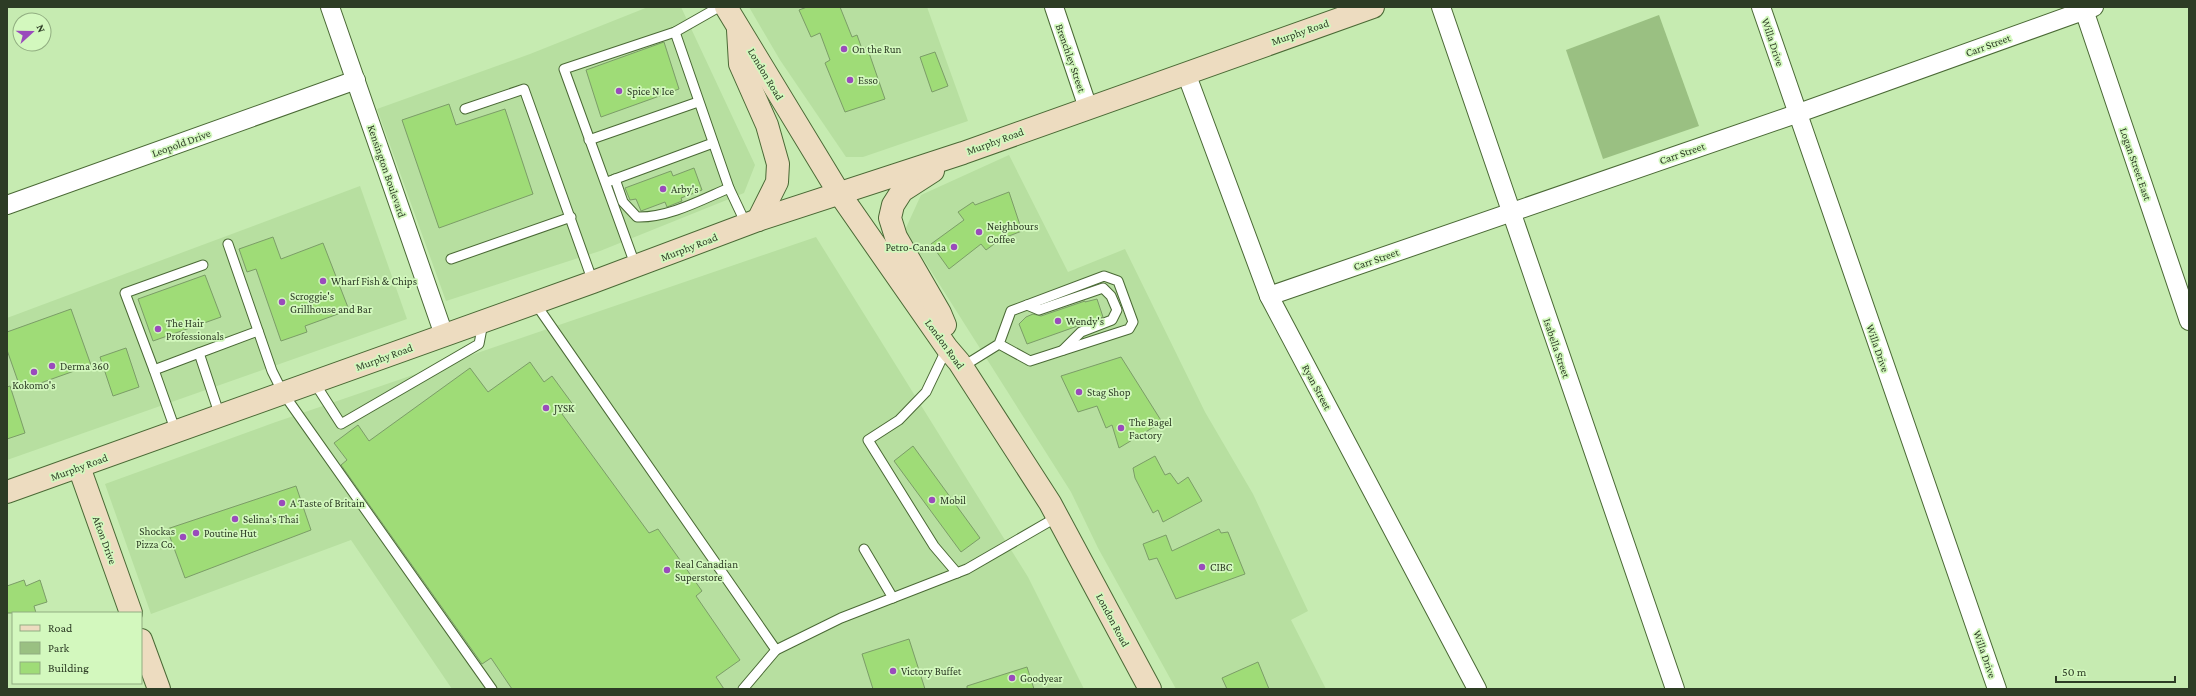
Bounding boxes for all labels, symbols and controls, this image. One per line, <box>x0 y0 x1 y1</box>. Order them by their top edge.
north arrow <box>12 12 52 52</box>
street label: Murphy Road <box>1270 16 1331 48</box>
street label: Willa Drive <box>1760 17 1786 68</box>
street label: Brenchley Street <box>1053 22 1088 94</box>
text: N <box>34 23 48 35</box>
street label: Carr Street <box>1964 31 2013 59</box>
place label: On the Run <box>852 43 902 55</box>
marker: On the Run <box>839 44 849 54</box>
street label: London Road <box>746 46 786 102</box>
place label: Esso <box>858 74 879 86</box>
marker: Esso <box>845 75 855 85</box>
place label: Spice N Ice <box>627 85 674 98</box>
marker: Spice N Ice <box>614 86 624 96</box>
street label: Kensington Boulevard <box>365 123 409 219</box>
street label: Murphy Road <box>965 125 1026 158</box>
street label: Logan Street East <box>2117 126 2154 203</box>
street label: Leopold Drive <box>150 127 213 160</box>
street label: Carr Street <box>1658 140 1707 166</box>
place label: Arby's <box>671 183 699 196</box>
marker: Arby's <box>658 184 668 194</box>
place label: Neighbours Coffee <box>987 220 1038 245</box>
marker: Neighbours Coffee <box>974 227 984 237</box>
street label: Murphy Road <box>659 231 720 264</box>
place label: Petro-Canada <box>885 241 946 253</box>
marker: Petro-Canada <box>949 242 959 252</box>
street label: Carr Street <box>1352 246 1401 272</box>
place label: Wharf Fish & Chips <box>331 275 417 288</box>
marker: Wharf Fish & Chips <box>318 276 328 286</box>
place label: Scroggie's Grillhouse and Bar <box>290 290 372 315</box>
marker: Scroggie's Grillhouse and Bar <box>277 297 287 307</box>
place label: Wendy's <box>1066 315 1104 328</box>
marker: Wendy's <box>1053 316 1063 326</box>
place label: The Hair Professionals <box>166 317 224 342</box>
street label: London Road <box>923 317 967 371</box>
street label: Isabella Street <box>1541 317 1573 380</box>
street label: Willa Drive <box>1864 323 1892 374</box>
marker: The Hair Professionals <box>153 324 163 334</box>
street label: Murphy Road <box>354 341 415 374</box>
place label: Derma 360 <box>60 360 109 372</box>
marker: Derma 360 <box>47 361 57 371</box>
street label: Ryan Street <box>1299 362 1334 413</box>
marker: Kokomo's <box>29 367 39 377</box>
place label: Kokomo's <box>12 379 56 391</box>
place label: Stag Shop <box>1087 386 1131 399</box>
marker: Stag Shop <box>1074 387 1084 397</box>
place label: JYSK <box>553 402 575 415</box>
marker: JYSK <box>541 403 551 413</box>
place label: The Bagel Factory <box>1129 416 1172 442</box>
marker: The Bagel Factory <box>1116 423 1126 433</box>
street label: Murphy Road <box>49 451 110 484</box>
place label: Mobil <box>940 494 966 506</box>
marker: Mobil <box>927 495 937 505</box>
place label: A Taste of Britain <box>290 497 365 509</box>
marker: A Taste of Britain <box>277 498 287 508</box>
place label: Selina's Thai <box>243 513 299 525</box>
street label: Afton Drive <box>91 514 119 566</box>
marker: Selina's Thai <box>230 514 240 524</box>
place label: Shockas Pizza Co. <box>136 525 175 550</box>
place label: Poutine Hut <box>204 527 257 539</box>
marker: Poutine Hut <box>191 528 201 538</box>
marker: Shockas Pizza Co. <box>178 532 188 542</box>
place label: Real Canadian Superstore <box>675 558 738 584</box>
place label: CIBC <box>1210 561 1233 573</box>
marker: CIBC <box>1197 562 1207 572</box>
marker: Real Canadian Superstore <box>662 565 672 575</box>
street label: London Road <box>1094 591 1132 649</box>
legend <box>12 612 142 684</box>
text: Road <box>48 621 73 635</box>
street label: Willa Drive <box>1971 629 1999 680</box>
text: Park <box>48 641 70 655</box>
scale bar <box>2056 658 2175 684</box>
text: Building <box>48 661 89 675</box>
place label: Victory Buffet <box>901 665 962 678</box>
text: 50 m <box>2062 665 2087 679</box>
marker: Victory Buffet <box>888 666 898 676</box>
place label: Goodyear <box>1020 672 1063 685</box>
marker: Goodyear <box>1007 673 1017 683</box>

